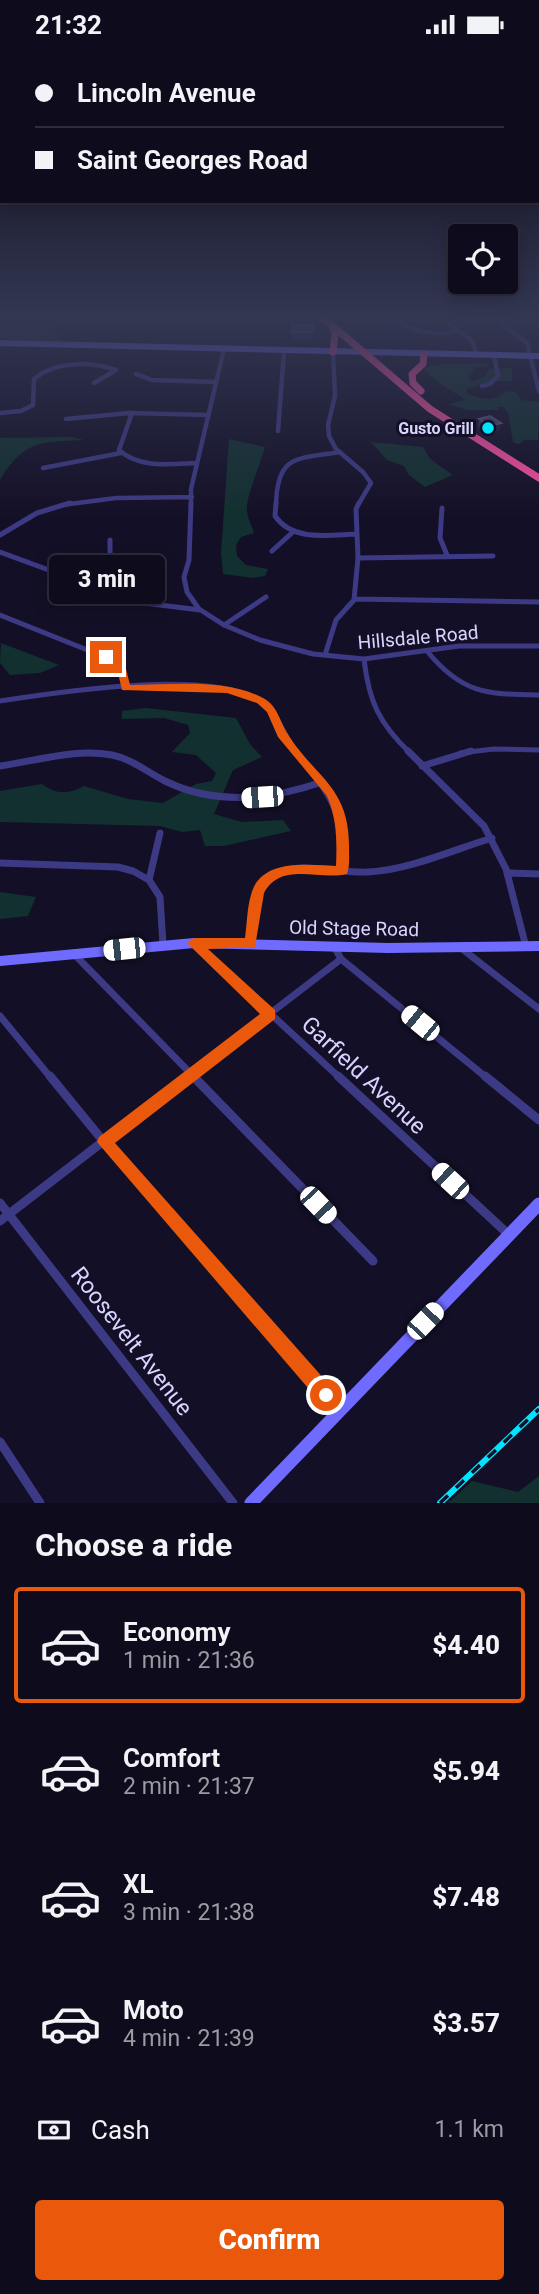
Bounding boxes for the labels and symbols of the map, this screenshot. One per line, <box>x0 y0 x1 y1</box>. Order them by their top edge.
place label: Gusto Grill <box>398 419 474 438</box>
marker: Gusto Grill <box>480 420 496 436</box>
callout: 3 min <box>48 555 164 605</box>
street label: Hillsdale Road <box>357 621 479 654</box>
route end <box>90 641 122 673</box>
car <box>241 785 284 809</box>
street label: Old Stage Road <box>289 916 419 941</box>
car <box>103 936 146 962</box>
car <box>398 1002 443 1044</box>
street label: Garfield Avenue <box>296 1011 432 1140</box>
car <box>428 1159 473 1203</box>
car <box>296 1183 341 1227</box>
street label: Roosevelt Avenue <box>65 1261 198 1421</box>
car <box>403 1299 448 1343</box>
route start <box>310 1379 342 1411</box>

